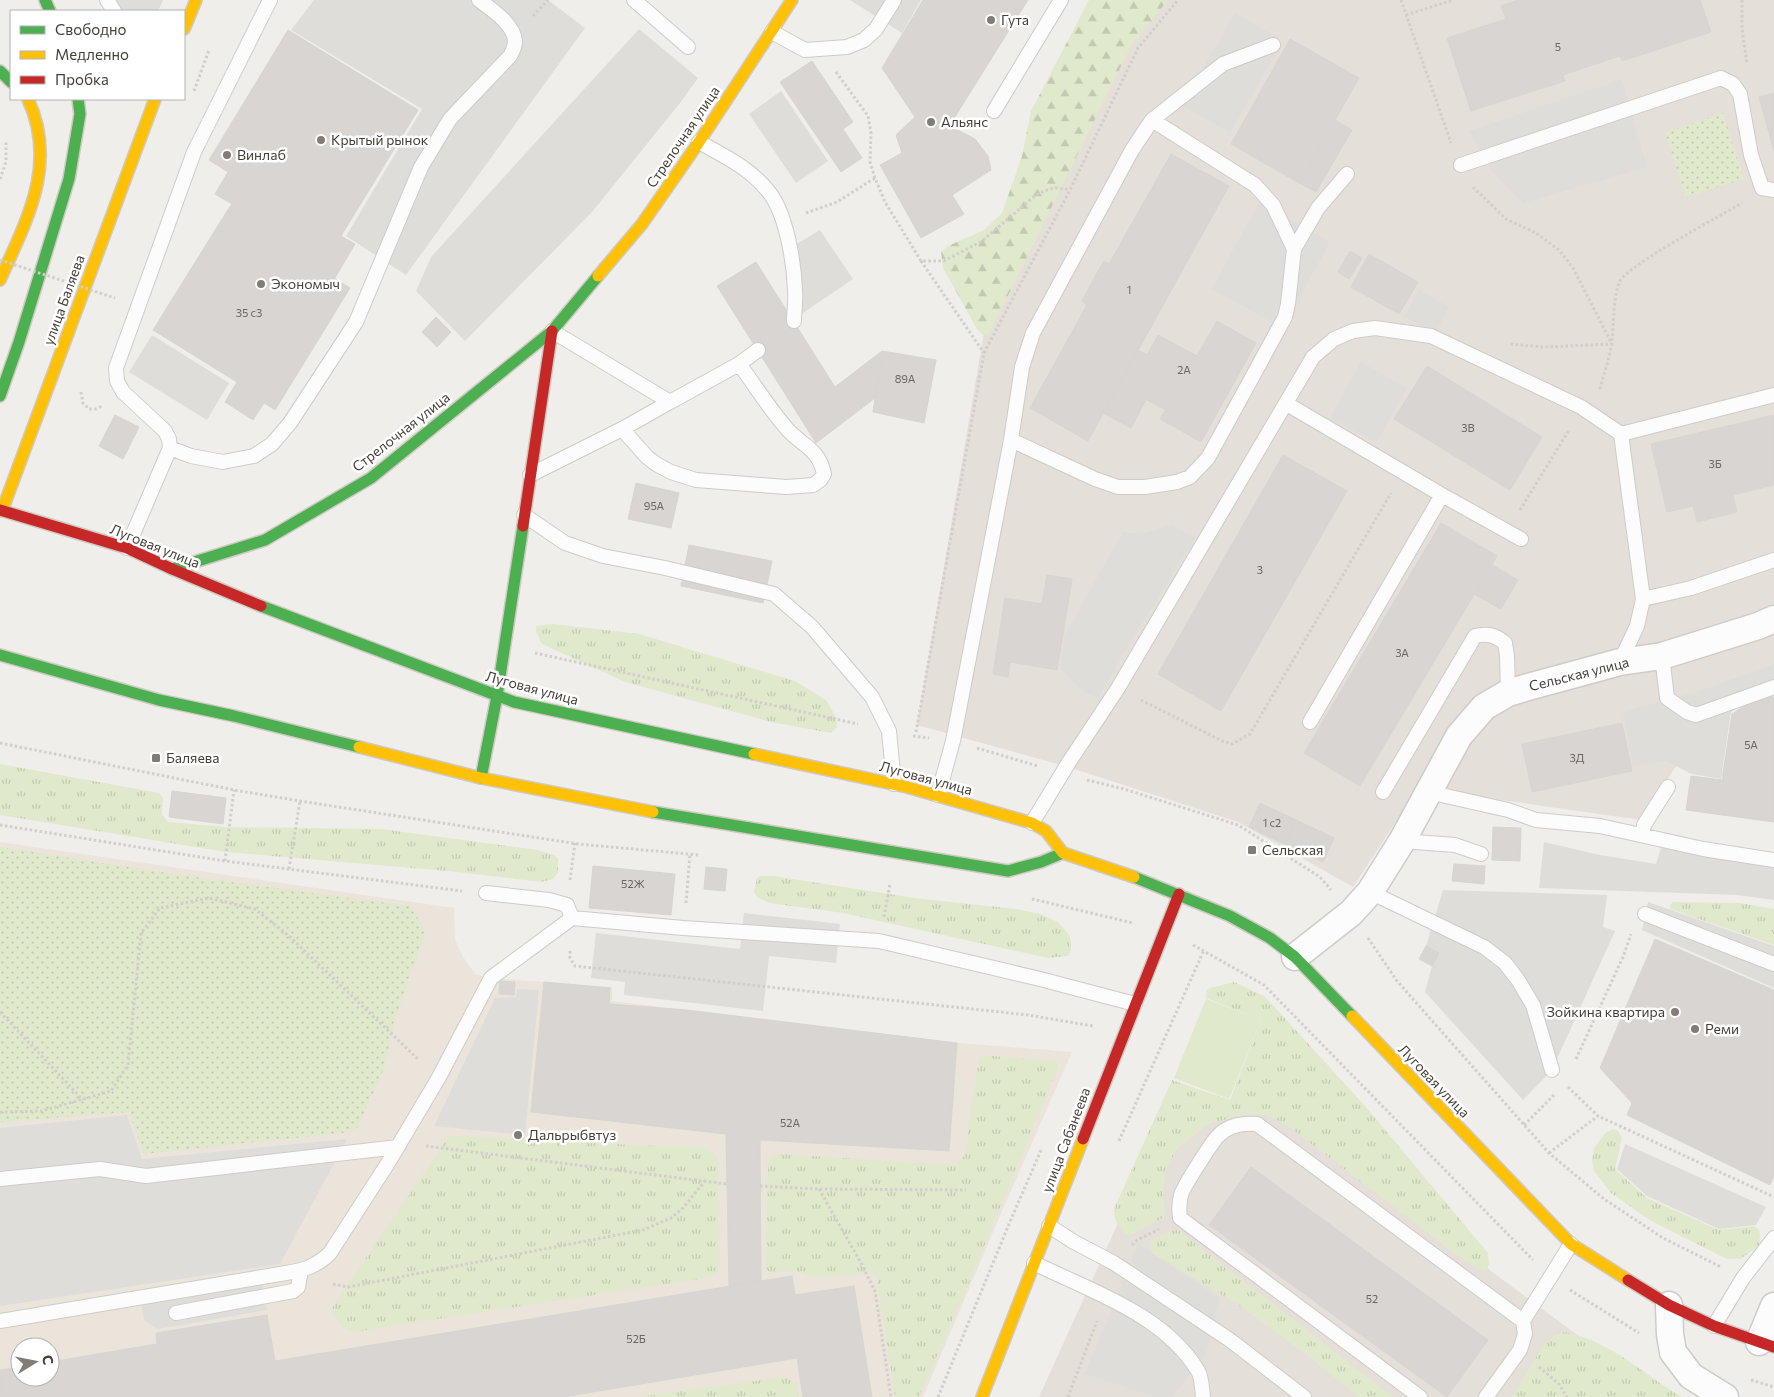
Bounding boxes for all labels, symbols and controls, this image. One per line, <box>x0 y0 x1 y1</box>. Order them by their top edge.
legend <box>10 10 185 100</box>
place label: Гута <box>1001 11 1029 28</box>
marker: Гута <box>985 14 997 26</box>
text: Свободно <box>55 20 126 38</box>
house number: 5 <box>1555 40 1561 53</box>
text: Медленно <box>55 45 129 63</box>
text: Пробка <box>55 70 109 88</box>
street label: Стрелочная улица <box>642 83 723 191</box>
place label: Альянс <box>941 113 988 130</box>
marker: Альянс <box>925 116 937 128</box>
place label: Крытый рынок <box>331 131 429 148</box>
marker: Крытый рынок <box>315 134 327 146</box>
place label: Винлаб <box>237 146 286 163</box>
marker: Винлаб <box>221 149 233 161</box>
street label: улица Баляева <box>39 253 88 347</box>
place label: Экономыч <box>271 275 340 292</box>
marker: Экономыч <box>255 278 267 290</box>
house number: 1 <box>1127 283 1131 296</box>
house number: 35 с3 <box>236 306 262 319</box>
house number: 2А <box>1177 363 1191 376</box>
house number: 89А <box>895 372 916 385</box>
street label: Стрелочная улица <box>349 388 453 475</box>
house number: 3В <box>1461 421 1475 434</box>
house number: 3Б <box>1708 457 1722 470</box>
house number: 95А <box>644 499 665 512</box>
street label: Луговая улица <box>108 520 202 571</box>
house number: 3 <box>1257 563 1263 576</box>
house number: 3А <box>1395 646 1409 659</box>
street label: Сельская улица <box>1527 653 1631 694</box>
street label: Луговая улица <box>484 667 580 708</box>
house number: 5А <box>1744 738 1758 751</box>
place label: Баляева <box>166 749 220 766</box>
house number: 3Д <box>1570 751 1585 764</box>
marker: Баляева <box>150 752 162 764</box>
street label: Луговая улица <box>878 757 974 798</box>
house number: 1 с2 <box>1263 816 1281 829</box>
place label: Сельская <box>1262 841 1323 858</box>
marker: Сельская <box>1246 844 1258 856</box>
house number: 52Ж <box>621 877 646 890</box>
place label: Зойкина квартира <box>1547 1003 1665 1020</box>
marker: Зойкина квартира <box>1669 1006 1681 1018</box>
place label: Реми <box>1705 1020 1739 1037</box>
marker: Реми <box>1689 1023 1701 1035</box>
street label: Луговая улица <box>1395 1041 1474 1121</box>
street label: улица Сабанеева <box>1038 1085 1093 1195</box>
house number: 52А <box>780 1116 800 1129</box>
place label: Дальрыбвтуз <box>528 1126 617 1143</box>
marker: Дальрыбвтуз <box>512 1129 524 1141</box>
house number: 52 <box>1366 1292 1378 1305</box>
house number: 52Б <box>626 1332 646 1345</box>
north arrow <box>10 1337 60 1387</box>
text: С <box>39 1353 57 1366</box>

